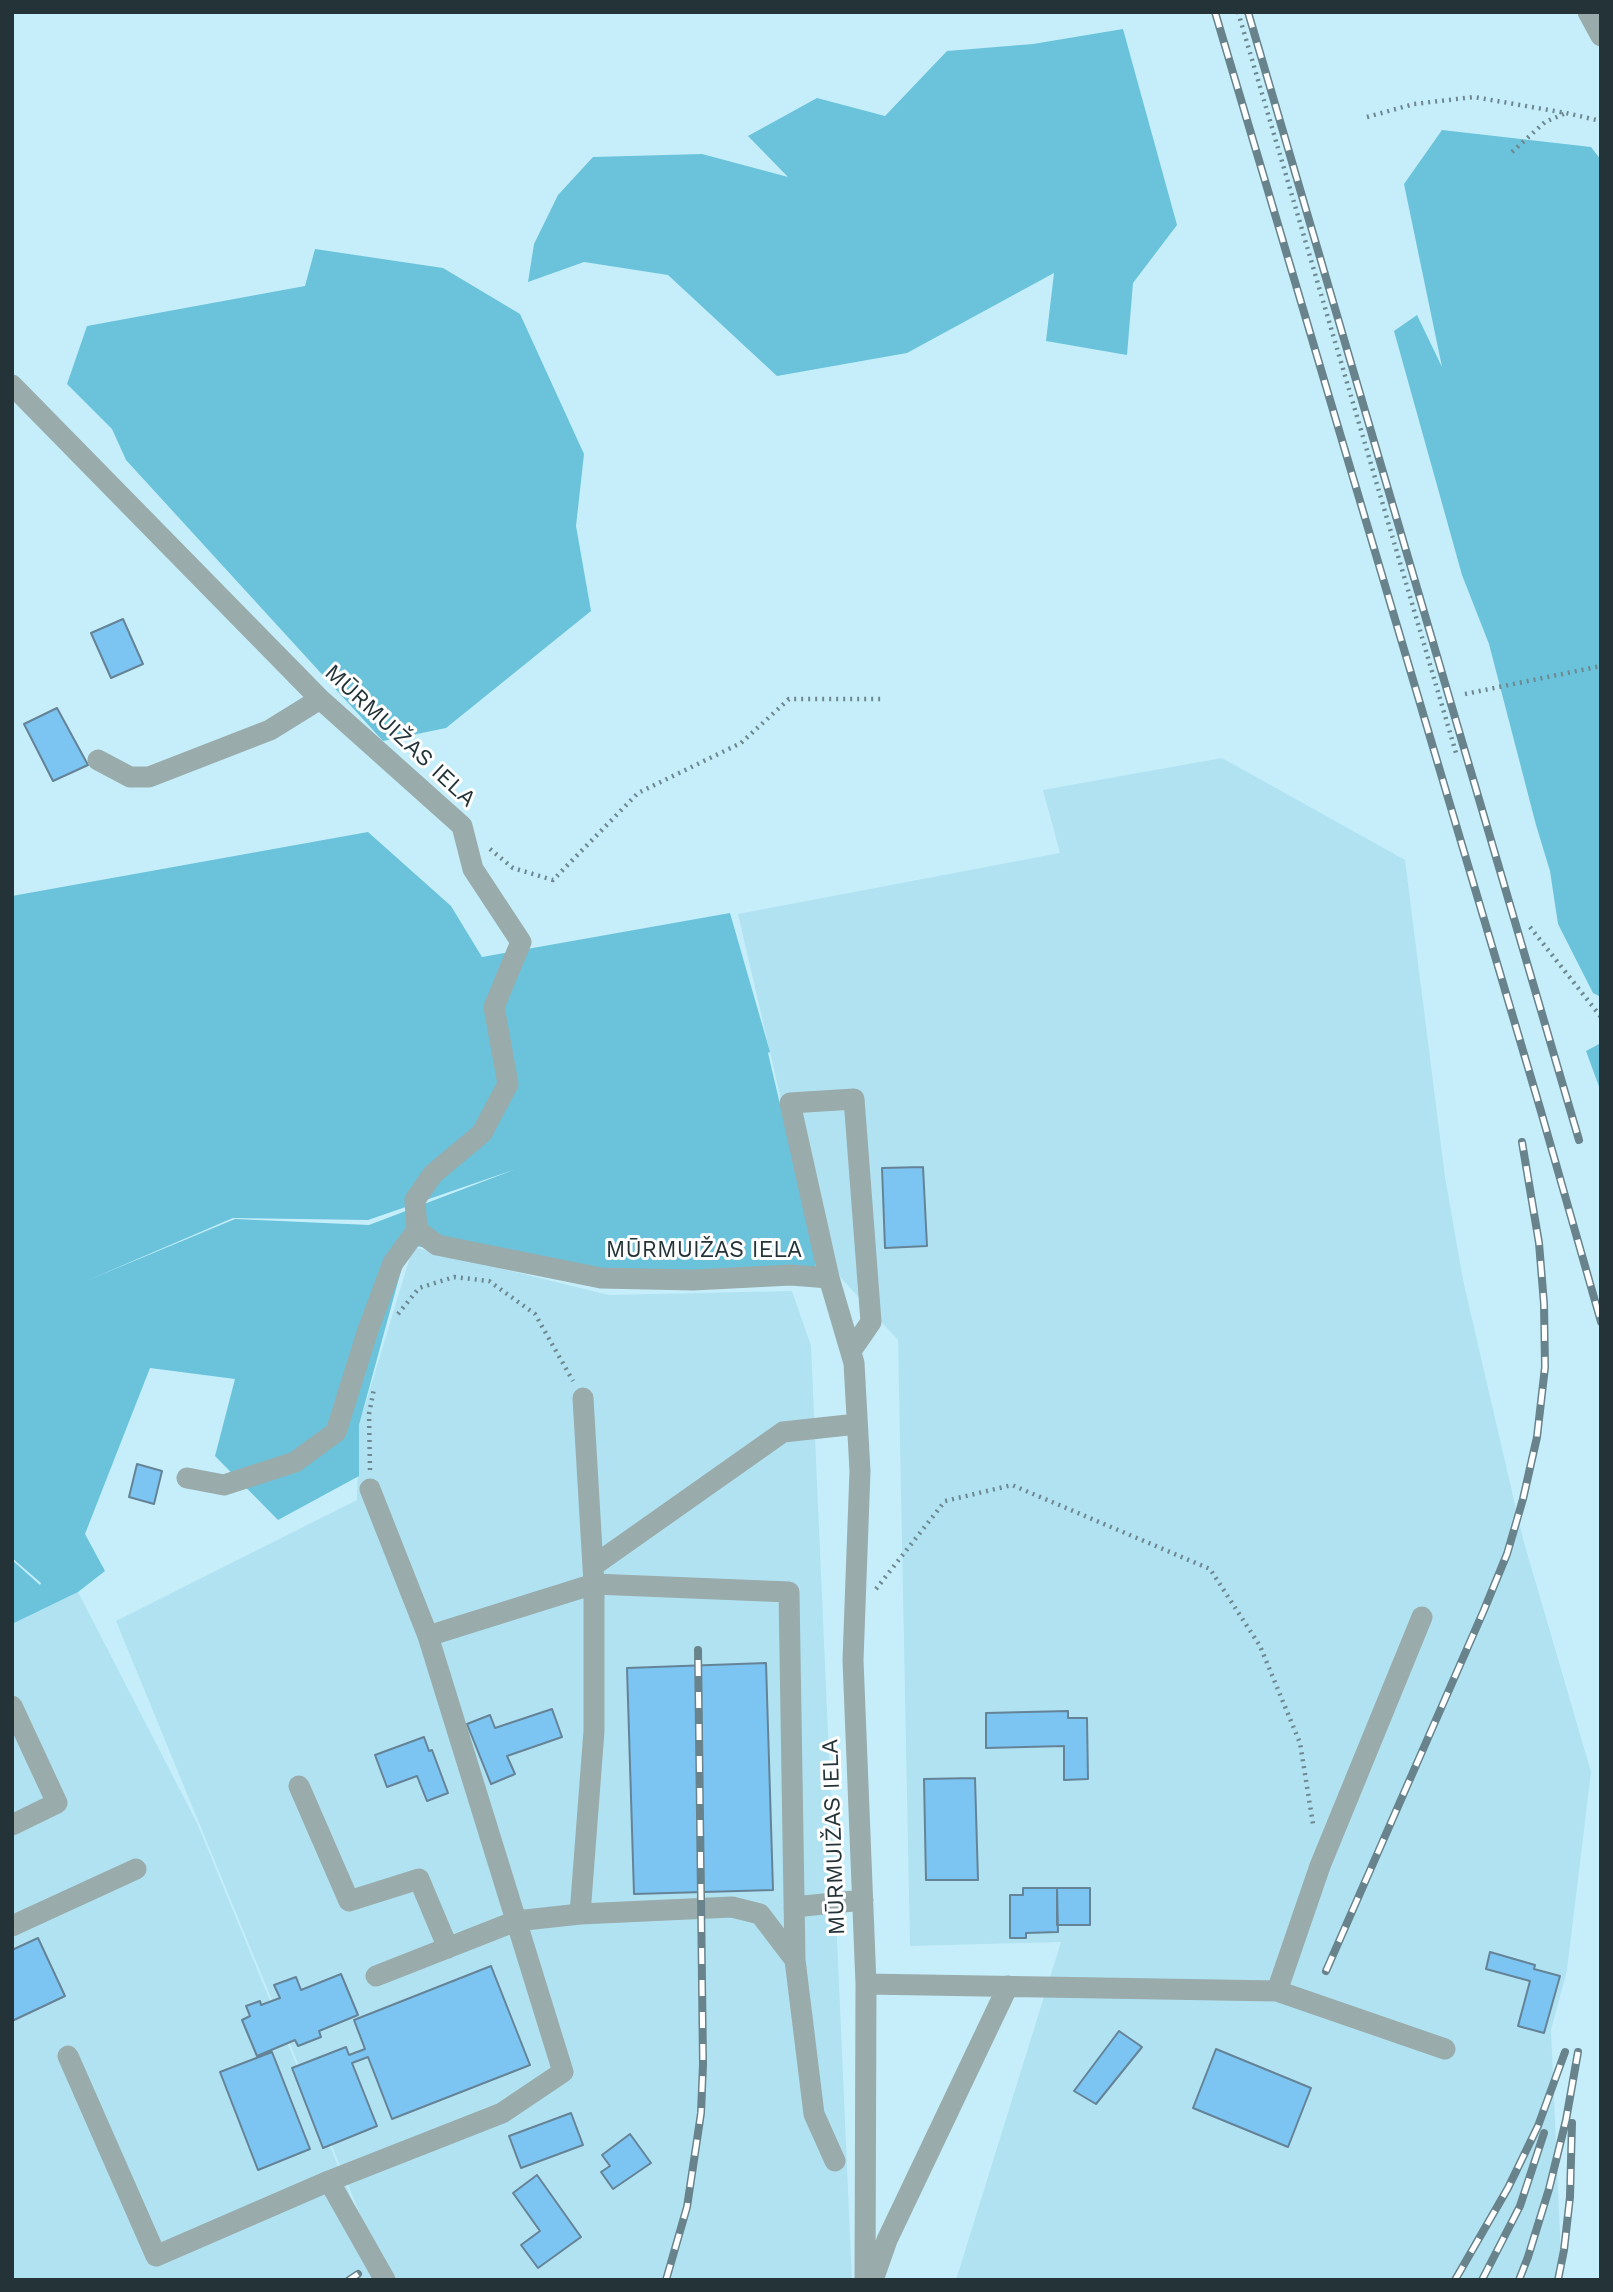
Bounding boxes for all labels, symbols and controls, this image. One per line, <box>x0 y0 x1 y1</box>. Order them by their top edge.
street label: MŪRMUIŽAS IELA <box>319 659 481 813</box>
street label: MŪRMUIŽAS IELA <box>606 1236 802 1264</box>
street label: MŪRMUIŽAS IELA <box>817 1738 851 1936</box>

